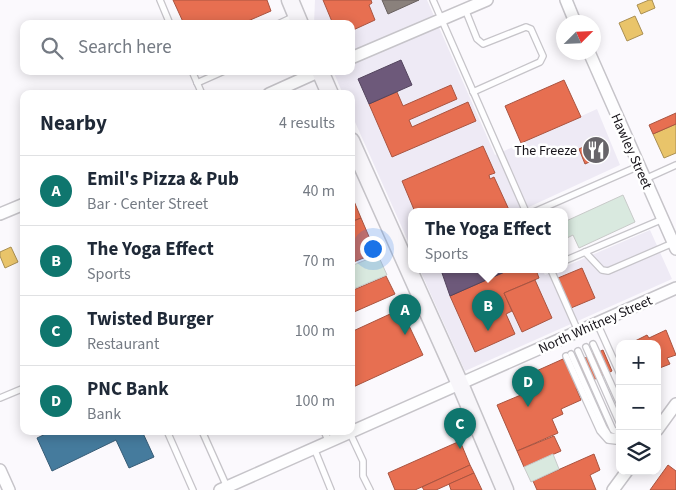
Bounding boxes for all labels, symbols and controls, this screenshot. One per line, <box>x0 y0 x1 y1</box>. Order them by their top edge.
north arrow <box>556 15 601 60</box>
search box <box>20 20 355 75</box>
icon: search <box>38 34 66 62</box>
text: Search here <box>78 34 172 61</box>
text: Nearby <box>40 108 107 138</box>
street label: Hawley Street <box>605 110 657 193</box>
text: 4 results <box>279 112 335 134</box>
restaurant icon: The Freeze <box>581 135 611 165</box>
place label: The Freeze <box>514 141 577 161</box>
text: Emil's Pizza & Pub <box>87 166 239 193</box>
text: A <box>51 180 61 202</box>
text: 40 m <box>303 180 335 202</box>
text: Bar · Center Street <box>87 193 208 215</box>
popup <box>408 208 568 273</box>
text: The Yoga Effect <box>425 216 551 243</box>
text: The Yoga Effect <box>87 236 214 263</box>
your location <box>360 236 386 262</box>
text: Sports <box>425 243 468 265</box>
text: B <box>51 250 61 272</box>
text: 70 m <box>303 250 335 272</box>
text: Sports <box>87 263 131 285</box>
pin: B <box>472 290 504 331</box>
street label: North Whitney Street <box>535 291 656 359</box>
pin: A <box>389 294 421 335</box>
text: Twisted Burger <box>87 306 213 333</box>
text: C <box>51 320 61 342</box>
text: 100 m <box>295 320 335 342</box>
text: Restaurant <box>87 333 160 355</box>
map controls <box>616 340 661 475</box>
button: + <box>616 340 661 385</box>
pin: D <box>512 366 544 407</box>
text: PNC Bank <box>87 376 169 403</box>
button: − <box>616 385 661 430</box>
text: D <box>51 390 61 412</box>
text: 100 m <box>295 390 335 412</box>
text: Bank <box>87 403 121 425</box>
pin: C <box>444 408 476 449</box>
button: layers <box>616 430 661 475</box>

